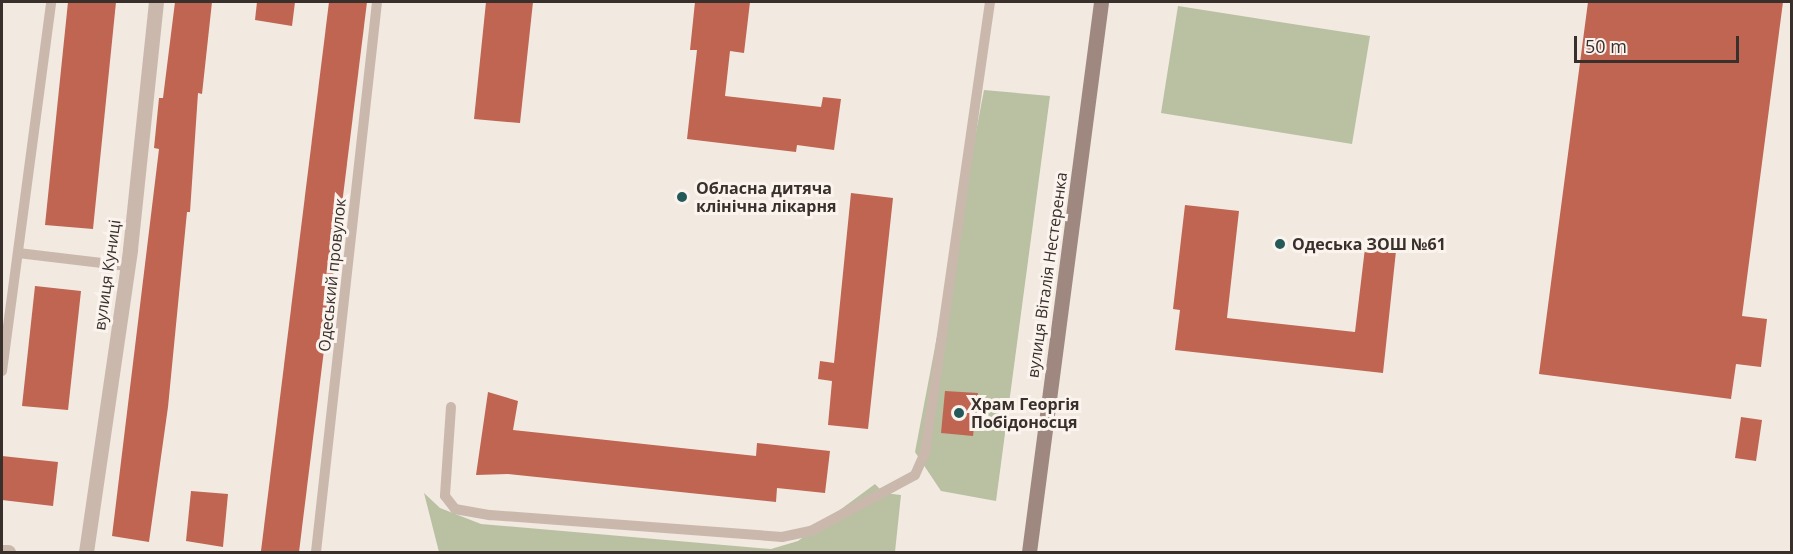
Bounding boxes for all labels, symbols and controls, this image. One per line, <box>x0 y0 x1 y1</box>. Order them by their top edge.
scale bar <box>1577 24 1742 62</box>
text: 50 m <box>1585 34 1627 58</box>
street label: вулиця Віталія Нестеренка <box>1023 171 1071 379</box>
place label: Обласна дитяча клінічна лікарня <box>696 178 836 216</box>
marker: Обласна дитяча клінічна лікарня <box>673 188 691 206</box>
street label: Одеський провулок <box>314 197 350 353</box>
street label: вулиця Куниці <box>90 218 124 332</box>
place label: Одеська ЗОШ №61 <box>1292 234 1446 254</box>
marker: Одеська ЗОШ №61 <box>1273 237 1287 251</box>
place label: Храм Георгія Побідоносця <box>971 394 1080 432</box>
marker: Храм Георгія Побідоносця <box>952 406 966 420</box>

